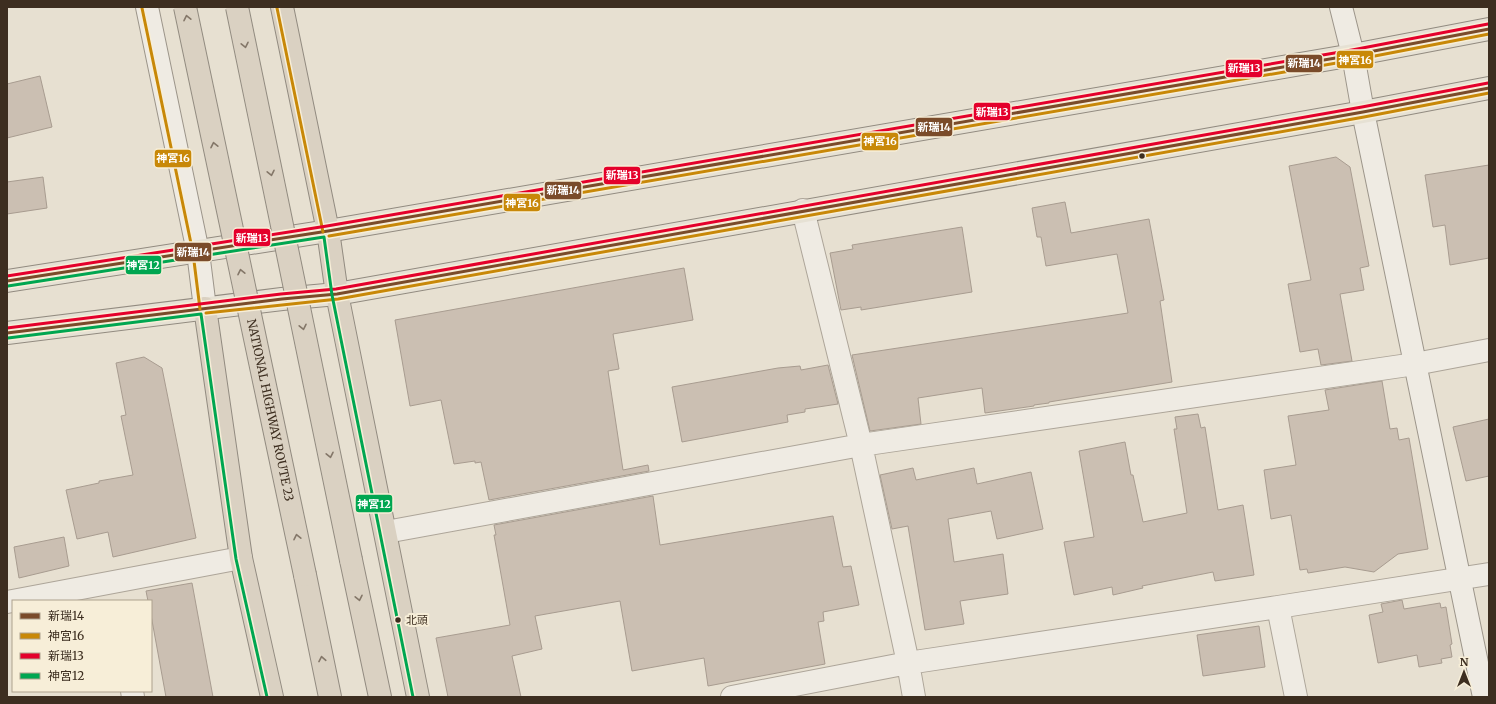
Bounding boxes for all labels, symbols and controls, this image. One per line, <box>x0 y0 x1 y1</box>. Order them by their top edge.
one-way arrow <box>184 15 192 21</box>
one-way arrow <box>240 42 249 48</box>
line badge: 神宮16 <box>1336 50 1374 69</box>
text: 神宮16 <box>1338 53 1372 67</box>
line badge: 新瑞14 <box>1285 54 1323 73</box>
text: 新瑞14 <box>1287 56 1321 70</box>
line badge: 新瑞13 <box>1225 59 1263 78</box>
text: 新瑞13 <box>1227 61 1261 75</box>
line badge: 新瑞13 <box>973 102 1011 121</box>
text: 新瑞13 <box>975 105 1009 119</box>
line badge: 新瑞14 <box>915 117 953 137</box>
text: 新瑞14 <box>917 120 951 134</box>
line badge: 神宮16 <box>861 132 899 151</box>
text: 神宮16 <box>863 134 897 148</box>
one-way arrow <box>211 142 219 148</box>
line badge: 神宮16 <box>154 149 192 168</box>
text: 神宮16 <box>156 151 190 165</box>
unlabelled marker <box>1137 151 1147 161</box>
line badge: 新瑞13 <box>603 166 641 185</box>
text: 新瑞13 <box>605 168 639 182</box>
one-way arrow <box>267 169 275 176</box>
line badge: 新瑞14 <box>544 181 582 200</box>
text: 新瑞14 <box>546 183 580 197</box>
line badge: 神宮16 <box>503 193 541 212</box>
text: 神宮16 <box>505 196 539 210</box>
line badge: 新瑞13 <box>233 228 271 247</box>
text: 新瑞13 <box>235 231 269 245</box>
line badge: 新瑞14 <box>174 242 212 262</box>
text: 新瑞14 <box>176 245 210 259</box>
line badge: 神宮12 <box>125 255 162 275</box>
text: 神宮12 <box>126 258 160 272</box>
one-way arrow <box>238 269 246 276</box>
street label: NATIONAL HIGHWAY ROUTE 23 <box>244 317 297 503</box>
one-way arrow <box>299 324 307 330</box>
one-way arrow <box>325 451 333 458</box>
line badge: 神宮12 <box>355 494 393 513</box>
text: 神宮12 <box>357 497 391 511</box>
one-way arrow <box>293 533 301 540</box>
one-way arrow <box>355 595 363 601</box>
legend <box>12 600 152 692</box>
text: 新瑞14 <box>48 608 85 623</box>
place label: 北頭 <box>406 613 428 627</box>
marker: 北頭 <box>393 615 403 625</box>
text: 神宮16 <box>48 628 84 643</box>
text: 新瑞13 <box>48 648 84 663</box>
north arrow <box>1444 652 1484 692</box>
text: N <box>1460 655 1469 669</box>
one-way arrow <box>318 656 327 662</box>
text: 神宮12 <box>48 668 84 683</box>

